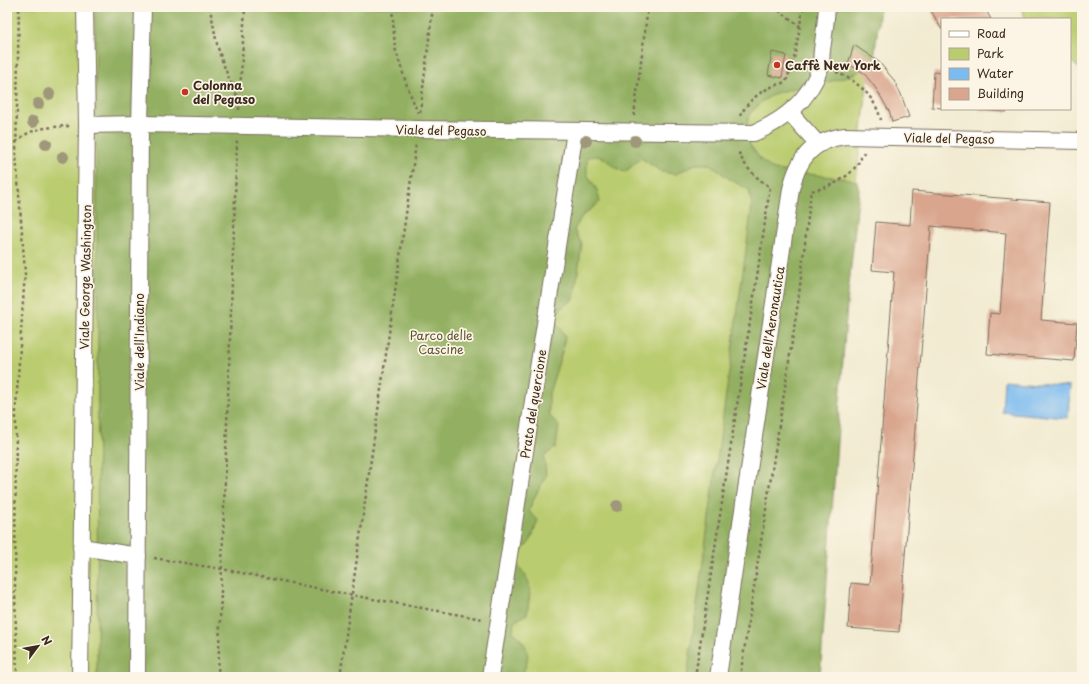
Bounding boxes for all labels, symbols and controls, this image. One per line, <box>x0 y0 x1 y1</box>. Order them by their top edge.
legend <box>941 18 1071 110</box>
text: Road <box>977 24 1006 42</box>
text: Park <box>977 44 1004 62</box>
place label: Caffè New York <box>785 56 881 74</box>
marker: Caffè New York <box>772 60 782 70</box>
text: Water <box>977 64 1014 82</box>
place label: Colonna del Pegaso <box>193 76 255 108</box>
text: Building <box>977 84 1024 102</box>
marker: Colonna del Pegaso <box>180 87 190 97</box>
street label: Viale del Pegaso <box>395 120 487 140</box>
street label: Viale del Pegaso <box>903 128 995 148</box>
street label: Viale George Washington <box>75 204 95 350</box>
street label: Viale dell'Aeronautica <box>751 264 789 391</box>
street label: Viale dell'Indiano <box>130 293 148 391</box>
park label: Parco delle Cascine <box>409 326 473 358</box>
street label: Prato del quercione <box>515 348 551 460</box>
north arrow <box>18 626 58 666</box>
text: N <box>37 632 57 649</box>

